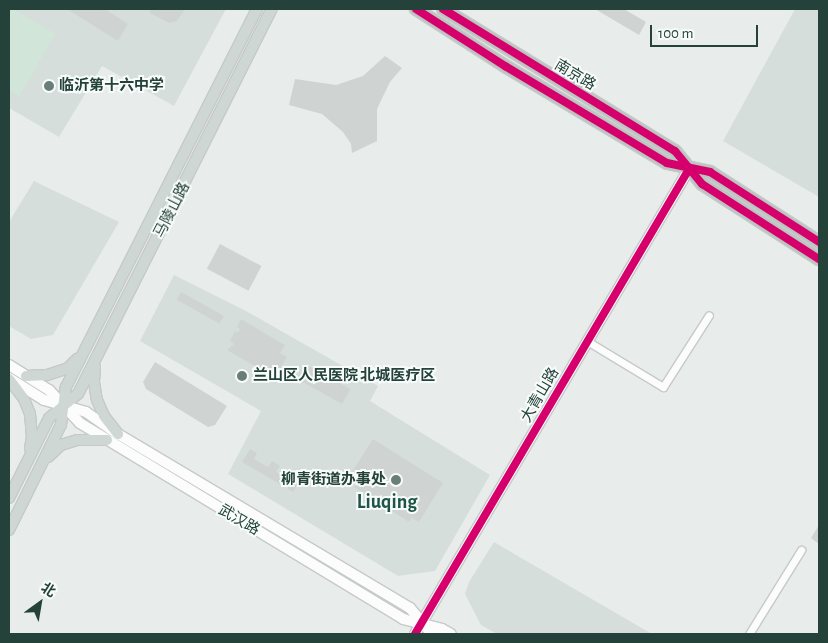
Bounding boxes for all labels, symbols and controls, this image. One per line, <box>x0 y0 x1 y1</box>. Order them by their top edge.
scale bar <box>653 15 760 47</box>
text: 100 m <box>658 26 693 41</box>
street label: 南京路 <box>551 56 599 94</box>
place label: 临沂第十六中学 <box>59 77 164 95</box>
marker: 临沂第十六中学 <box>43 80 55 92</box>
street label: 马陵山路 <box>150 179 194 241</box>
street label: 大青山路 <box>517 365 563 425</box>
place label: 兰山区人民医院 北城医疗区 <box>253 367 435 385</box>
marker: 兰山区人民医院 北城医疗区 <box>235 369 249 383</box>
place label: 柳青街道办事处 <box>281 471 386 489</box>
marker: 柳青街道办事处 <box>390 474 402 486</box>
district label: Liuqing <box>357 490 417 514</box>
street label: 武汉路 <box>215 501 263 539</box>
north arrow <box>15 578 65 628</box>
text: 北 <box>38 581 58 600</box>

